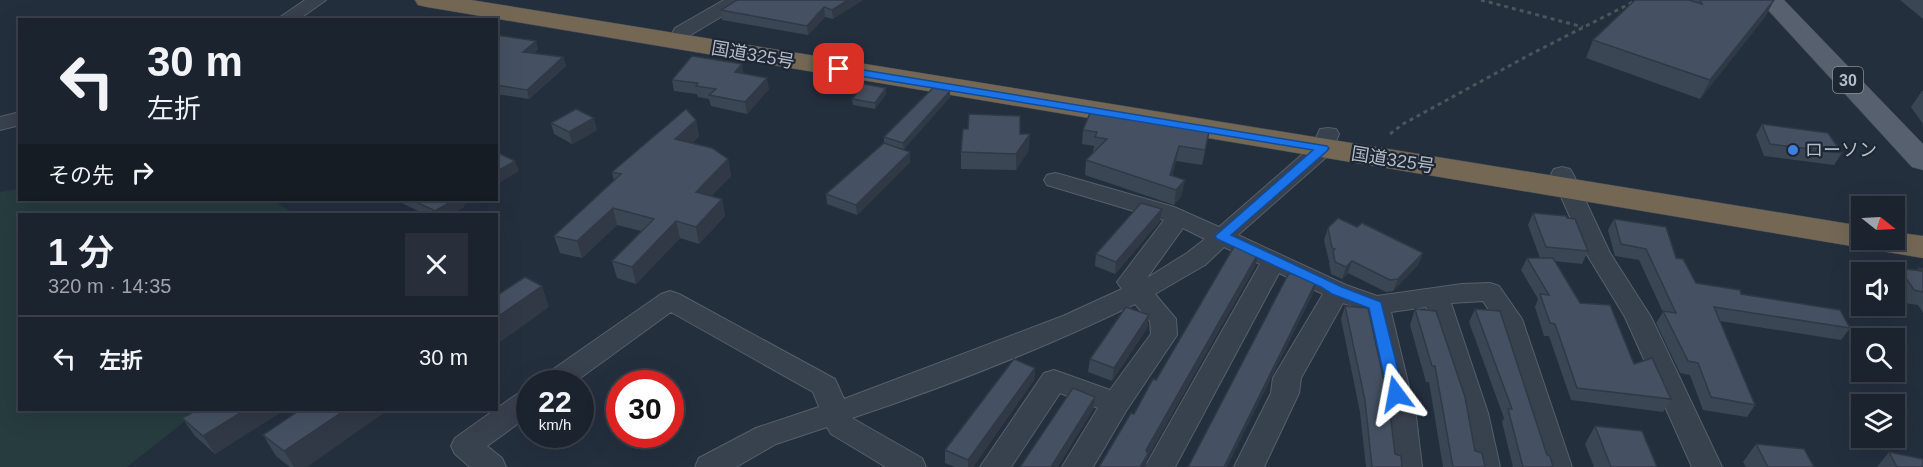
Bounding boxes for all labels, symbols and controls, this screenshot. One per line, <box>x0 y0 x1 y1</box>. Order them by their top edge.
text: 30 m <box>147 38 243 85</box>
street label: 国道325号 <box>710 38 796 72</box>
icon: left <box>48 42 126 120</box>
pin <box>813 43 864 94</box>
icon: arrive <box>822 52 855 85</box>
road number: 30 <box>1833 67 1863 93</box>
text: 左折 <box>147 94 201 124</box>
place label: ローソン <box>1805 140 1877 160</box>
marker: ローソン <box>1786 143 1800 157</box>
street label: 国道325号 <box>1350 144 1436 176</box>
icon: right <box>126 156 159 189</box>
text: その先 <box>48 163 114 188</box>
north arrow <box>1851 196 1905 250</box>
map controls <box>1851 196 1905 448</box>
text: 1 分 <box>48 232 114 273</box>
button: close <box>405 233 468 296</box>
button: sound <box>1851 262 1905 316</box>
text: 320 m · 14:35 <box>48 275 171 297</box>
button: search <box>1851 328 1905 382</box>
icon: left <box>48 342 81 375</box>
text: 30 m <box>419 345 468 370</box>
text: 左折 <box>99 348 143 373</box>
position arrow <box>1364 362 1428 426</box>
speed limit sign: 30 <box>606 370 684 448</box>
text: 22 <box>538 385 572 418</box>
button: layers <box>1851 394 1905 448</box>
text: km/h <box>539 416 571 433</box>

